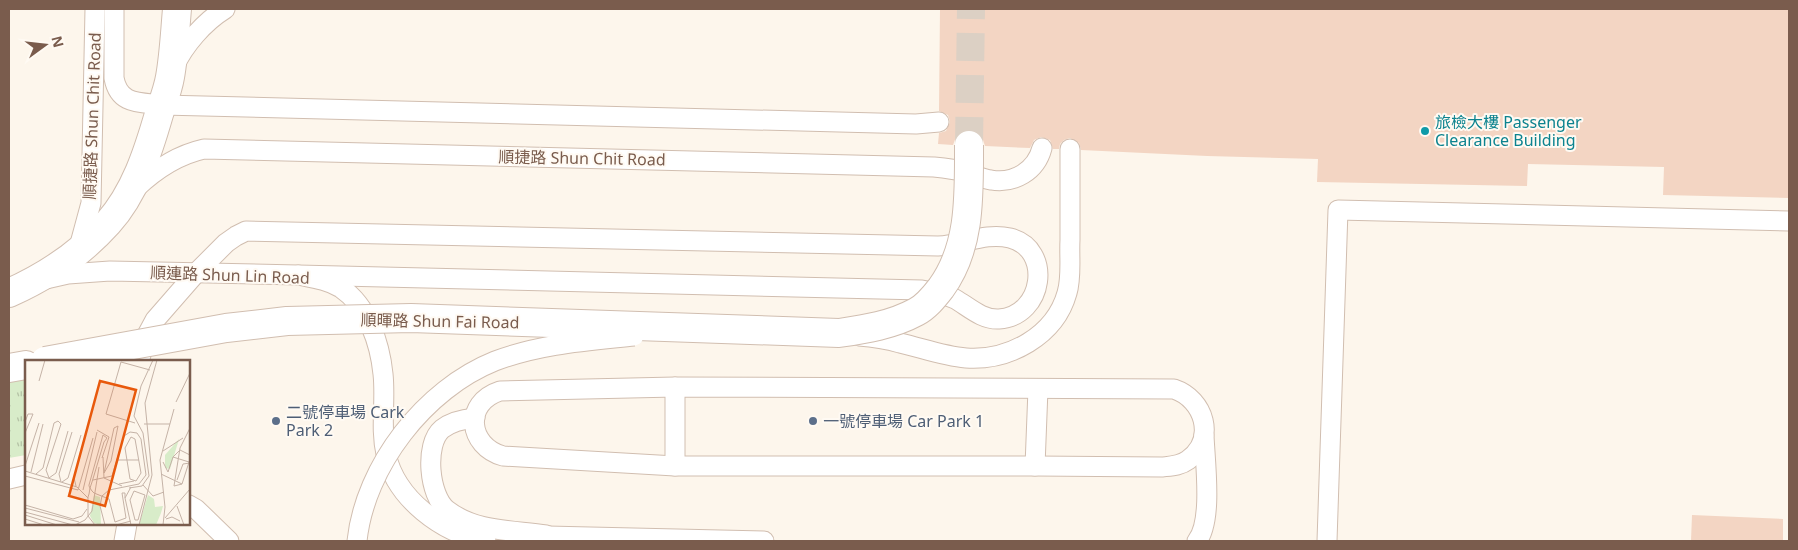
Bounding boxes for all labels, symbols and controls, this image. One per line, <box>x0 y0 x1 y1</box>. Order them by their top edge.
north arrow <box>20 20 70 70</box>
street label: 順捷路 Shun Chit Road <box>78 32 106 200</box>
text: N <box>47 34 69 49</box>
place label: 旅檢大樓 Passenger Clearance Building <box>1435 111 1582 151</box>
marker: 旅檢大樓 Passenger Clearance Building <box>1419 125 1431 137</box>
street label: 順捷路 Shun Chit Road <box>498 146 666 170</box>
street label: 順連路 Shun Lin Road <box>150 261 310 289</box>
street label: 順暉路 Shun Fai Road <box>360 309 520 333</box>
inset map <box>25 360 190 525</box>
place label: 二號停車場 Cark Park 2 <box>286 401 405 441</box>
place label: 一號停車場 Car Park 1 <box>823 410 984 432</box>
marker: 二號停車場 Cark Park 2 <box>270 415 282 427</box>
marker: 一號停車場 Car Park 1 <box>807 415 819 427</box>

